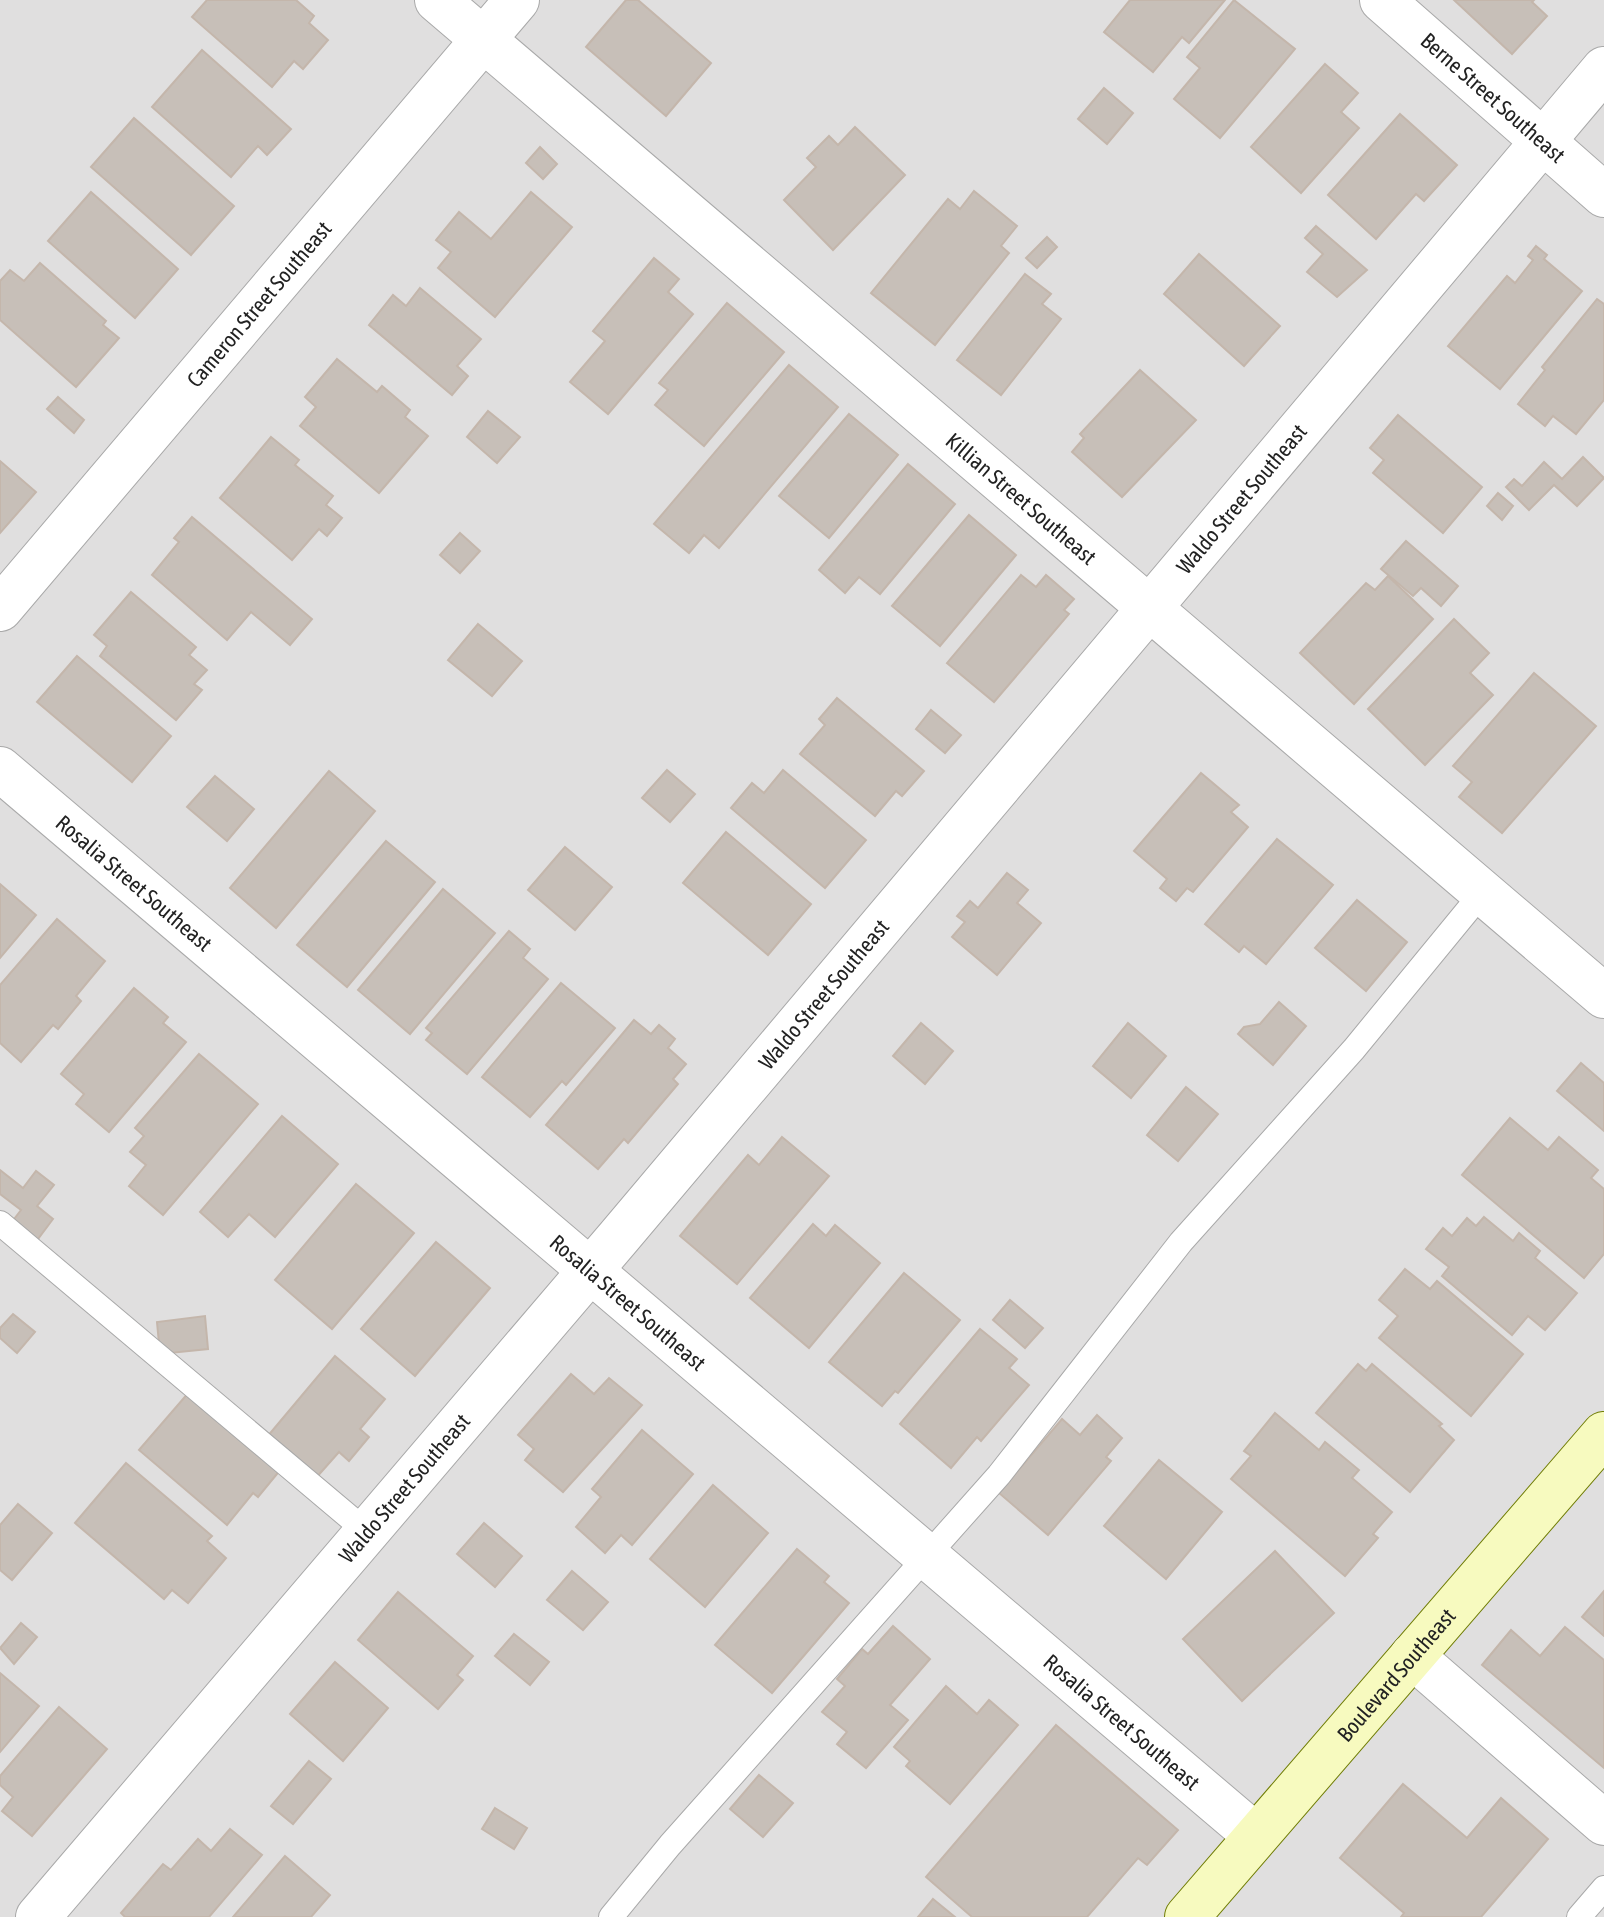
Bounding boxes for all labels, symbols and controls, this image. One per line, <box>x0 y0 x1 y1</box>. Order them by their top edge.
street label: Berne Street Southeast <box>1416 27 1571 168</box>
street label: Cameron Street Southeast <box>181 216 337 392</box>
street label: Waldo Street Southeast <box>1171 419 1312 579</box>
street label: Killian Street Southeast <box>941 427 1102 570</box>
street label: Rosalia Street Southeast <box>51 809 217 956</box>
street label: Waldo Street Southeast <box>753 914 894 1074</box>
street label: Rosalia Street Southeast <box>545 1229 711 1376</box>
street label: Waldo Street Southeast <box>333 1408 475 1568</box>
street label: Boulevard Southeast <box>1332 1603 1461 1747</box>
street label: Rosalia Street Southeast <box>1039 1649 1205 1796</box>

